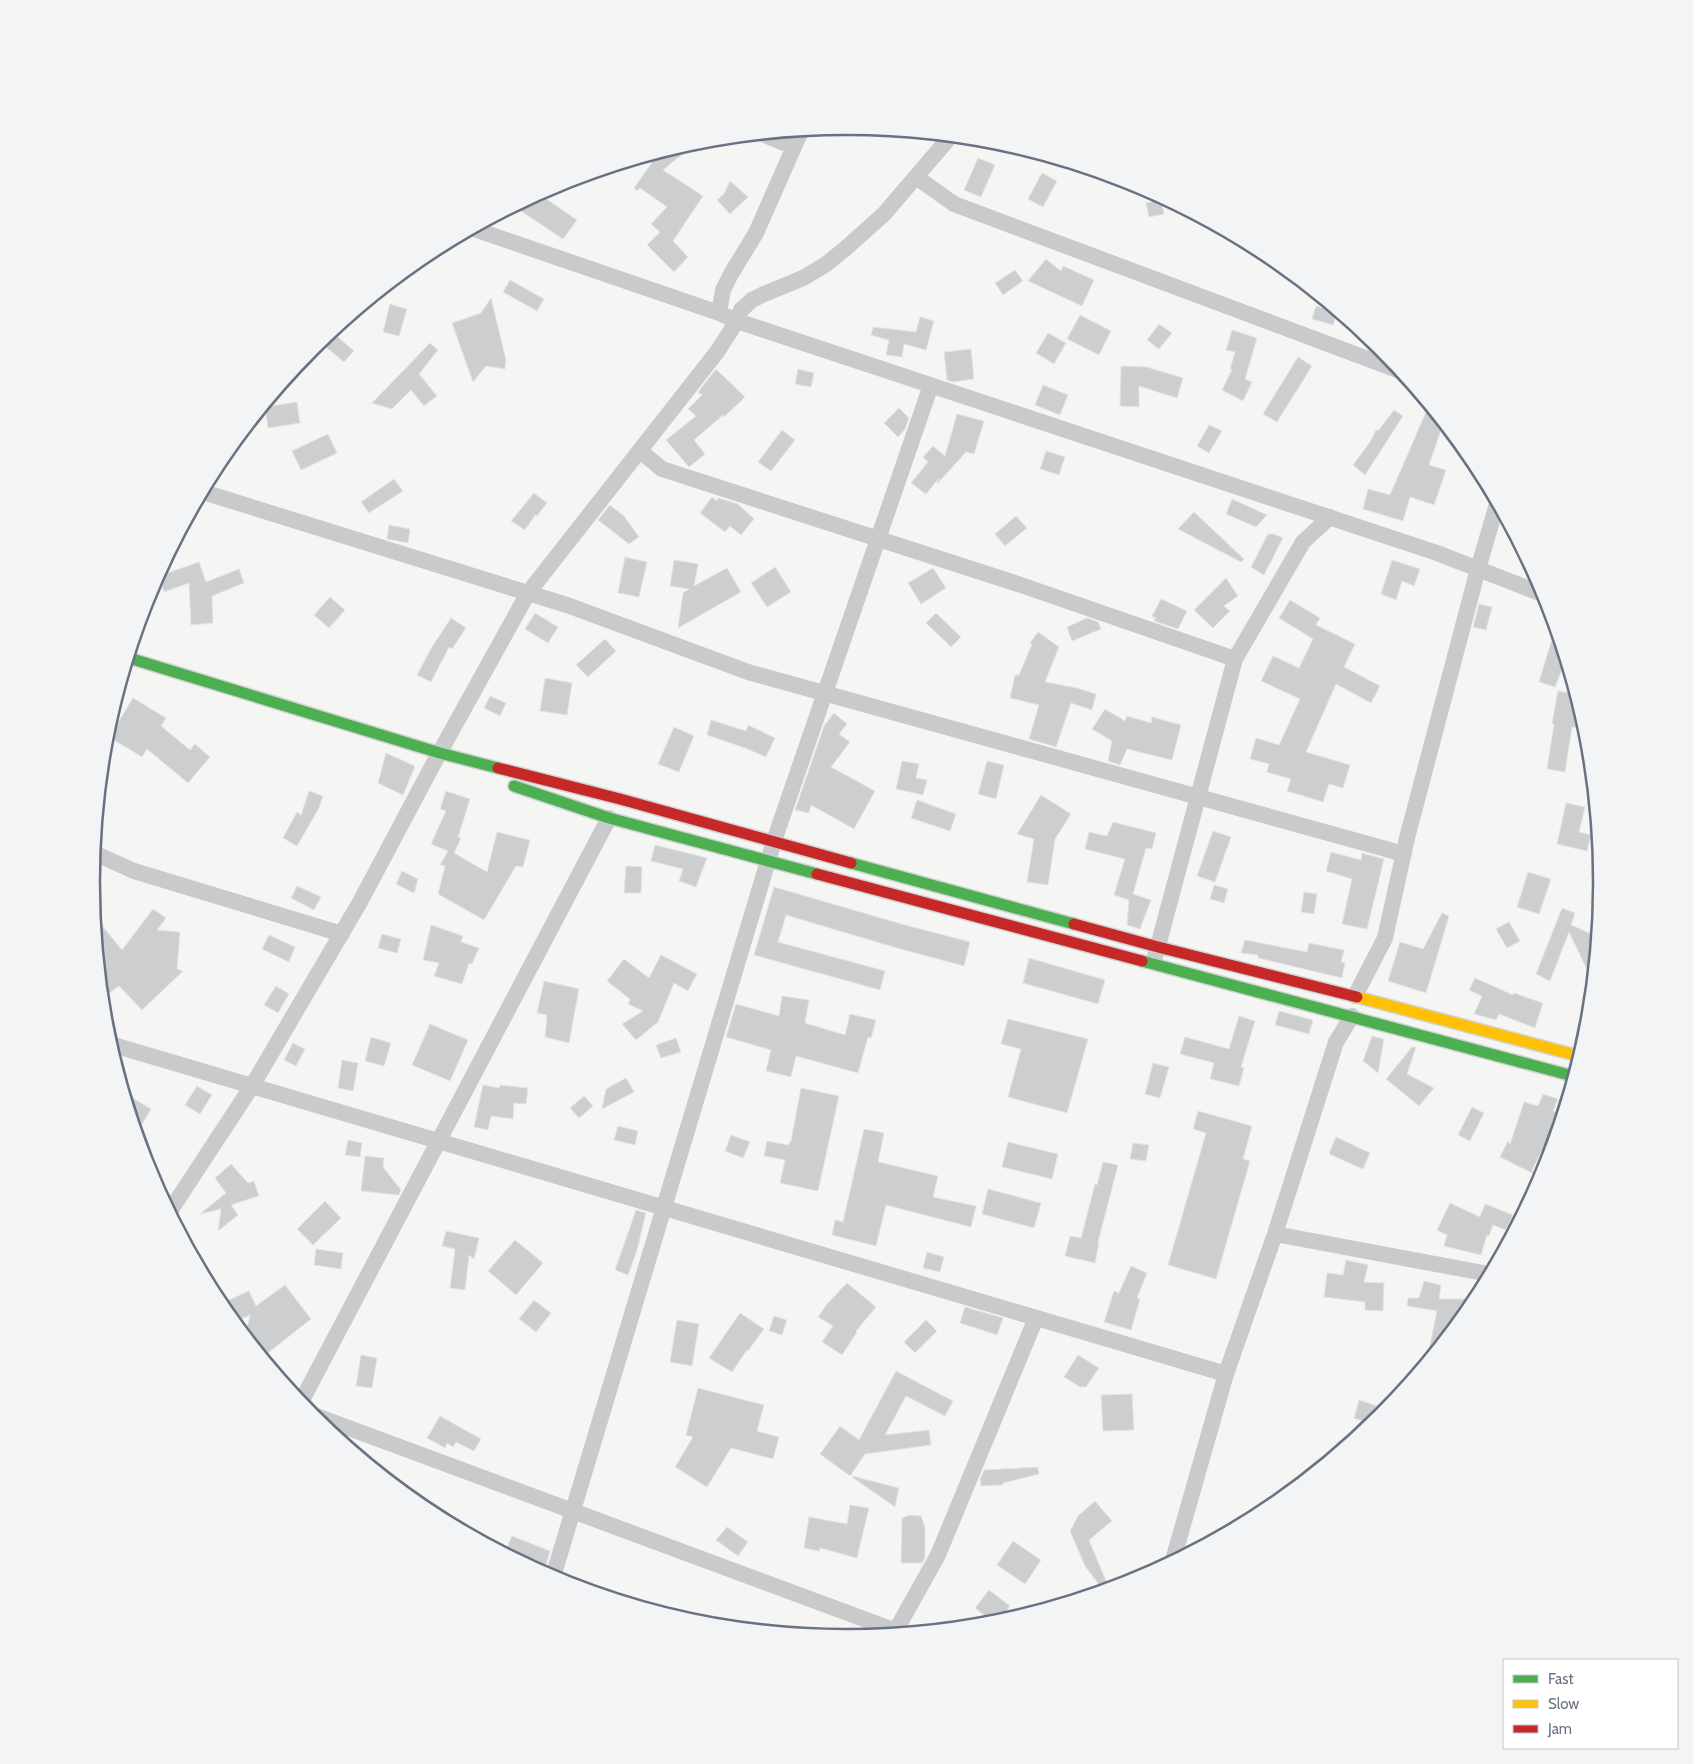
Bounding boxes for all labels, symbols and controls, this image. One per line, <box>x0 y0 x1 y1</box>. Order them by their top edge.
legend <box>1503 1659 1678 1749</box>
text: Fast <box>1548 1670 1573 1688</box>
text: Slow <box>1548 1695 1579 1713</box>
text: Jam <box>1547 1720 1572 1738</box>

